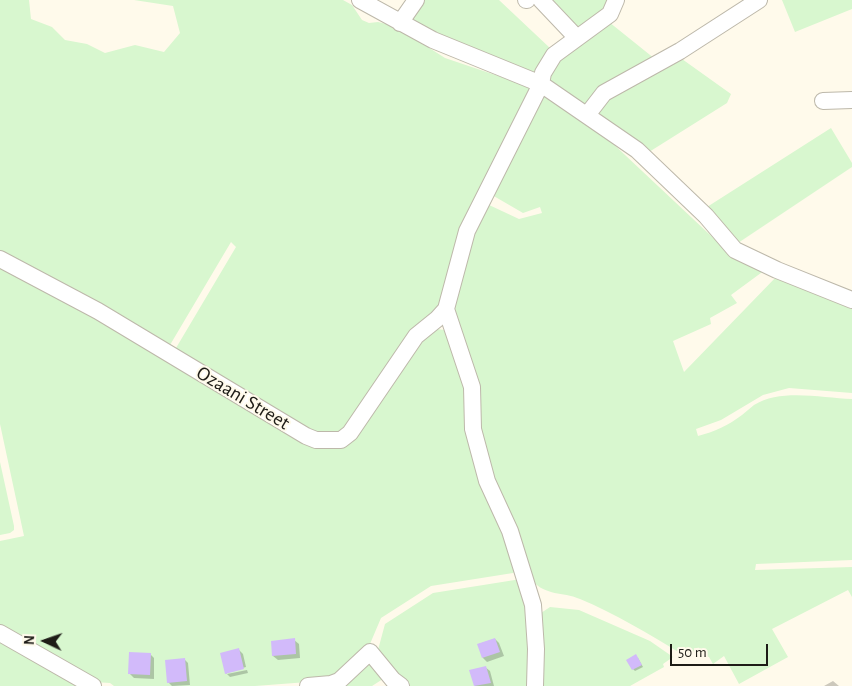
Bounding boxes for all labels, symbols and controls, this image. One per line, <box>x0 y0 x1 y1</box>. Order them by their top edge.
street label: Ozaani Street <box>192 361 294 435</box>
north arrow <box>20 616 70 666</box>
scale bar <box>672 634 770 666</box>
text: N <box>23 635 37 645</box>
text: 50 m <box>678 645 707 660</box>

